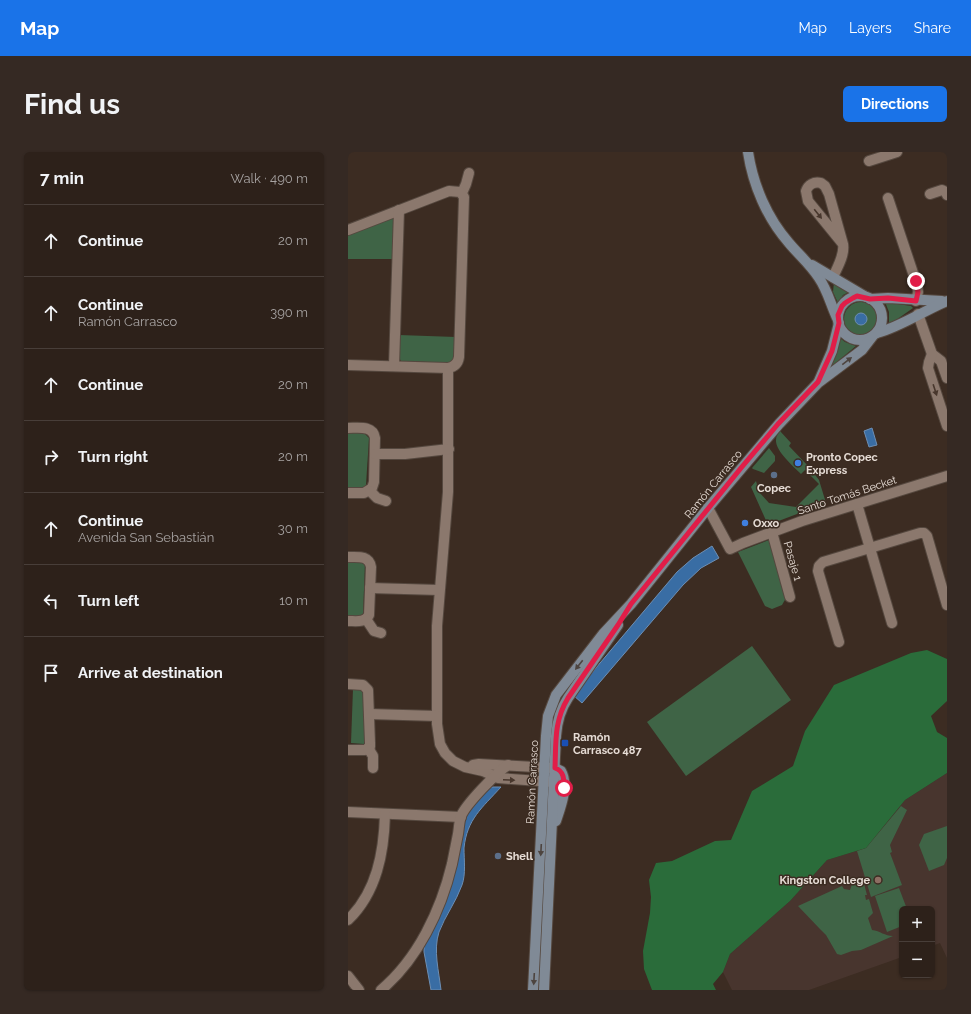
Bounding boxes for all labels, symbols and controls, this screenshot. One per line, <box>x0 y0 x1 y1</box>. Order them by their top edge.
text: Map <box>20 17 59 39</box>
text: Map <box>799 20 827 36</box>
text: Layers <box>849 20 892 36</box>
text: Share <box>914 20 951 36</box>
button: Directions <box>843 86 947 122</box>
text: Find us <box>24 88 120 121</box>
text: 7 min <box>40 168 84 188</box>
text: Walk · 490 m <box>231 171 308 186</box>
one-way arrow <box>814 209 823 220</box>
icon: ahead <box>40 230 62 252</box>
text: Continue <box>78 232 143 250</box>
text: 20 m <box>278 233 308 248</box>
route end <box>907 272 925 290</box>
text: Continue <box>78 296 143 314</box>
icon: ahead <box>40 302 62 324</box>
text: 390 m <box>270 305 308 320</box>
text: Ramón Carrasco <box>78 314 177 329</box>
one-way arrow <box>841 357 852 366</box>
icon: ahead <box>40 374 62 396</box>
text: Continue <box>78 376 143 394</box>
text: 20 m <box>278 377 308 392</box>
one-way arrow <box>933 385 939 397</box>
icon: right <box>40 446 62 468</box>
street label: Ramón Carrasco <box>682 447 745 521</box>
text: Turn right <box>78 448 148 466</box>
text: 20 m <box>278 449 308 464</box>
place label: Pronto Copec Express <box>806 451 878 477</box>
marker: Pronto Copec Express <box>793 458 803 468</box>
marker: Copec <box>769 470 779 480</box>
street label: Santo Tomás Becket <box>796 473 899 518</box>
place label: Copec <box>757 482 791 495</box>
text: Continue <box>78 512 143 530</box>
place label: Oxxo <box>753 517 780 530</box>
icon: ahead <box>40 518 62 540</box>
marker: Oxxo <box>740 518 750 528</box>
text: 30 m <box>278 521 308 536</box>
text: Avenida San Sebastián <box>78 530 214 545</box>
street label: Pasaje 1 <box>781 540 804 583</box>
icon: left <box>40 590 62 612</box>
text: Turn left <box>78 592 139 610</box>
text: 10 m <box>279 593 308 608</box>
one-way arrow <box>575 659 584 670</box>
icon: arrive <box>40 662 62 684</box>
text: Arrive at destination <box>78 664 223 682</box>
place label: Ramón Carrasco 487 <box>573 731 642 757</box>
marker: Ramón Carrasco 487 <box>560 738 570 748</box>
street label: Ramón Carrasco <box>524 739 541 824</box>
one-way arrow <box>503 776 515 783</box>
route start <box>555 779 573 797</box>
one-way arrow <box>537 844 544 856</box>
place label: Shell <box>506 850 533 863</box>
marker: Shell <box>493 851 503 861</box>
place label: Kingston College <box>779 874 870 887</box>
marker: Kingston College <box>873 875 883 885</box>
map controls <box>899 906 935 978</box>
button: + <box>899 906 935 942</box>
button: − <box>899 942 935 978</box>
one-way arrow <box>531 973 537 986</box>

